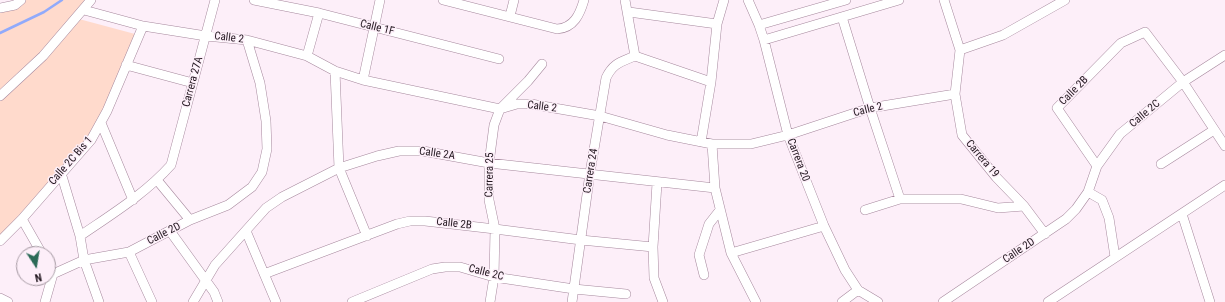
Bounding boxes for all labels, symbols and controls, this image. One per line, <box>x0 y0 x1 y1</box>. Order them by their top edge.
street label: Calle 1F <box>358 17 396 39</box>
street label: Calle 2 <box>213 30 245 46</box>
street label: Carrera 27A <box>180 55 206 109</box>
street label: Calle 2B <box>1057 74 1091 108</box>
street label: Calle 2C <box>1127 97 1163 131</box>
street label: Calle 2 <box>526 99 558 115</box>
street label: Calle 2 <box>852 100 884 120</box>
street label: Calle 2C Bis 1 <box>46 134 96 188</box>
street label: Carrera 20 <box>784 137 812 183</box>
street label: Carrera 19 <box>962 138 1002 180</box>
street label: Calle 2A <box>418 145 456 163</box>
street label: Carrera 24 <box>581 148 601 194</box>
street label: Carrera 25 <box>483 152 497 198</box>
street label: Calle 2B <box>436 216 472 232</box>
street label: Calle 2D <box>145 220 183 248</box>
street label: Calle 2D <box>1000 235 1038 267</box>
north arrow <box>16 246 56 286</box>
street label: Calle 2C <box>467 262 505 284</box>
text: N <box>34 270 43 284</box>

